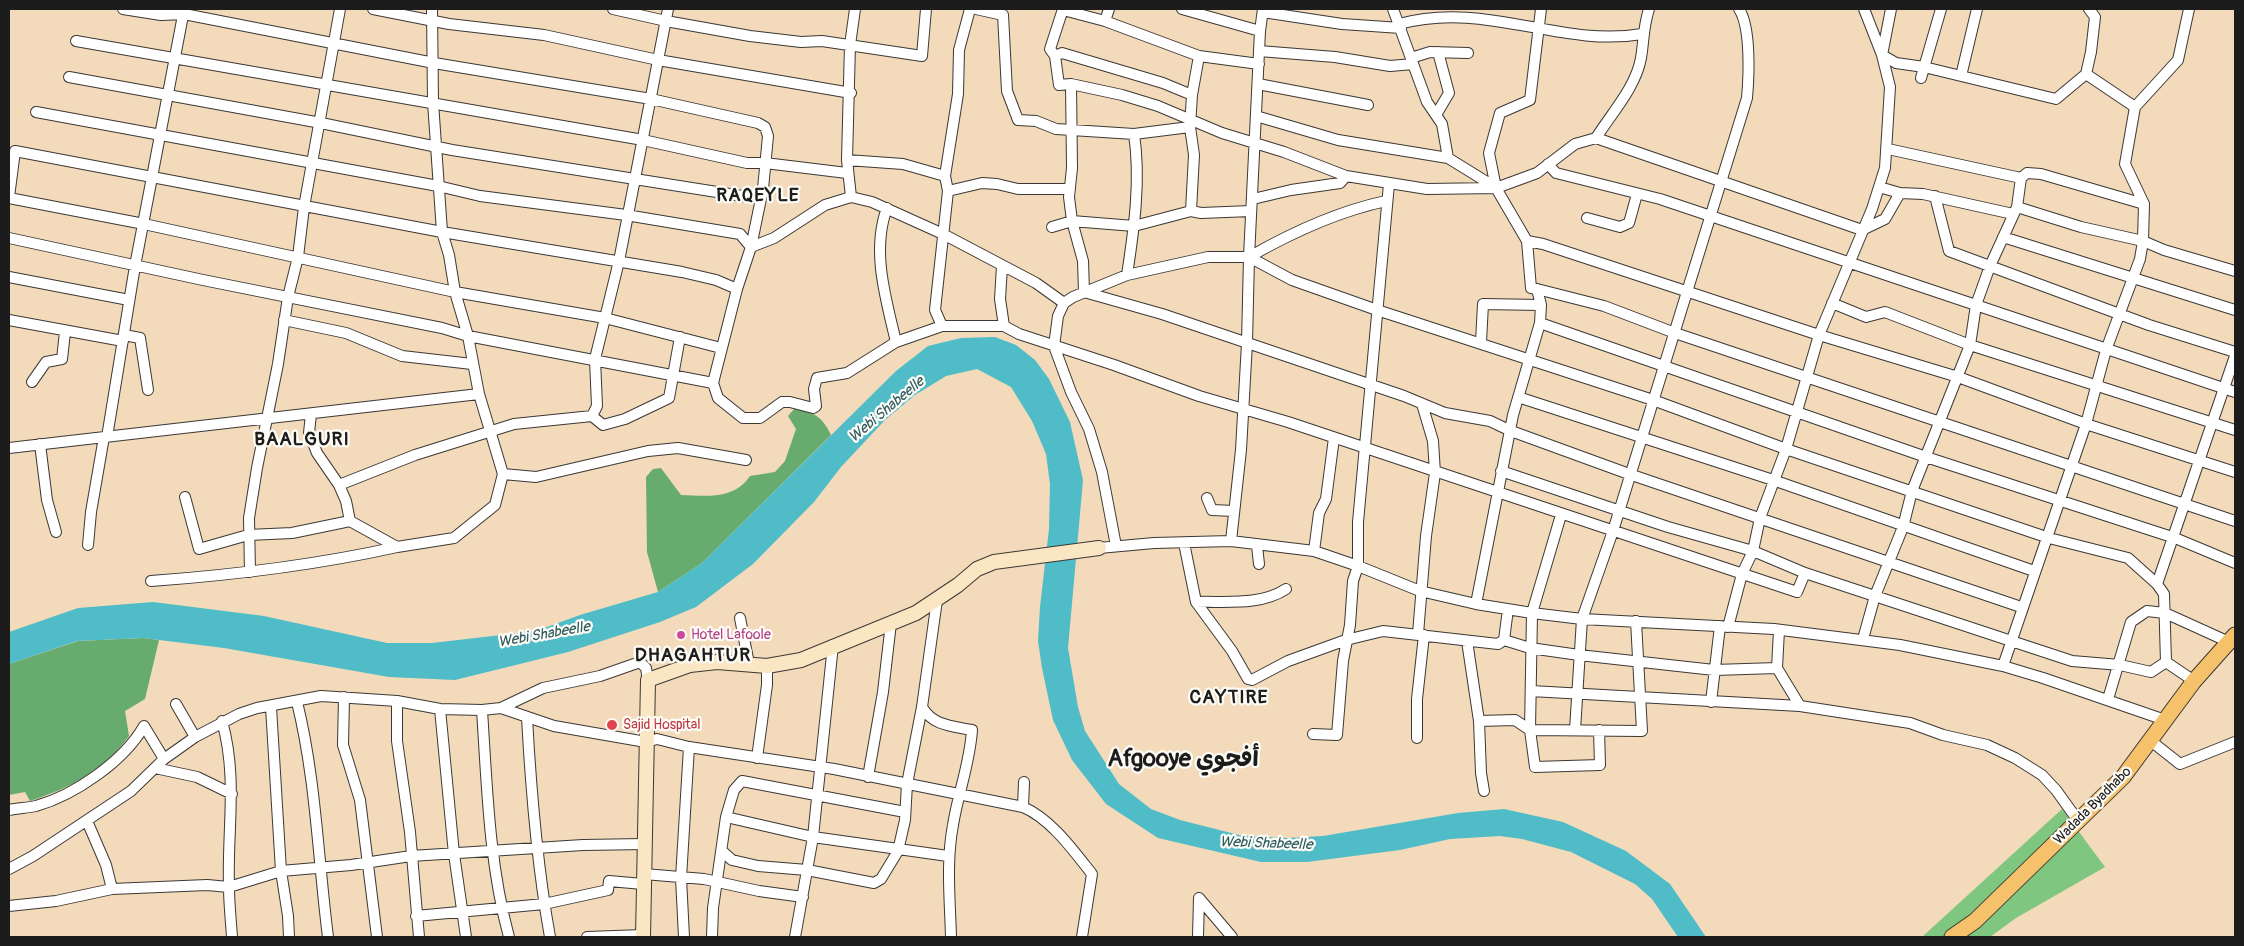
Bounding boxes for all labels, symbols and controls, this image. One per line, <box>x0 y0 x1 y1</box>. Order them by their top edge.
district label: RAQEYLE <box>715 185 801 207</box>
water label: Webi Shabeelle <box>846 373 928 447</box>
district label: BAALGURI <box>253 429 351 451</box>
water label: Webi Shabeelle <box>497 618 591 652</box>
place label: Hotel Lafoole <box>691 627 771 643</box>
marker: Hotel Lafoole <box>675 629 687 641</box>
district label: DHAGAHTUR <box>634 645 752 667</box>
district label: CAYTIRE <box>1189 687 1269 709</box>
place label: Sajid Hospital <box>623 717 701 733</box>
marker: Sajid Hospital <box>605 718 619 732</box>
district label: Afgooye أفجوي <box>1107 746 1259 774</box>
street label: Wadada Byadhabo <box>2051 764 2135 848</box>
water label: Webi Shabeelle <box>1219 833 1313 855</box>

